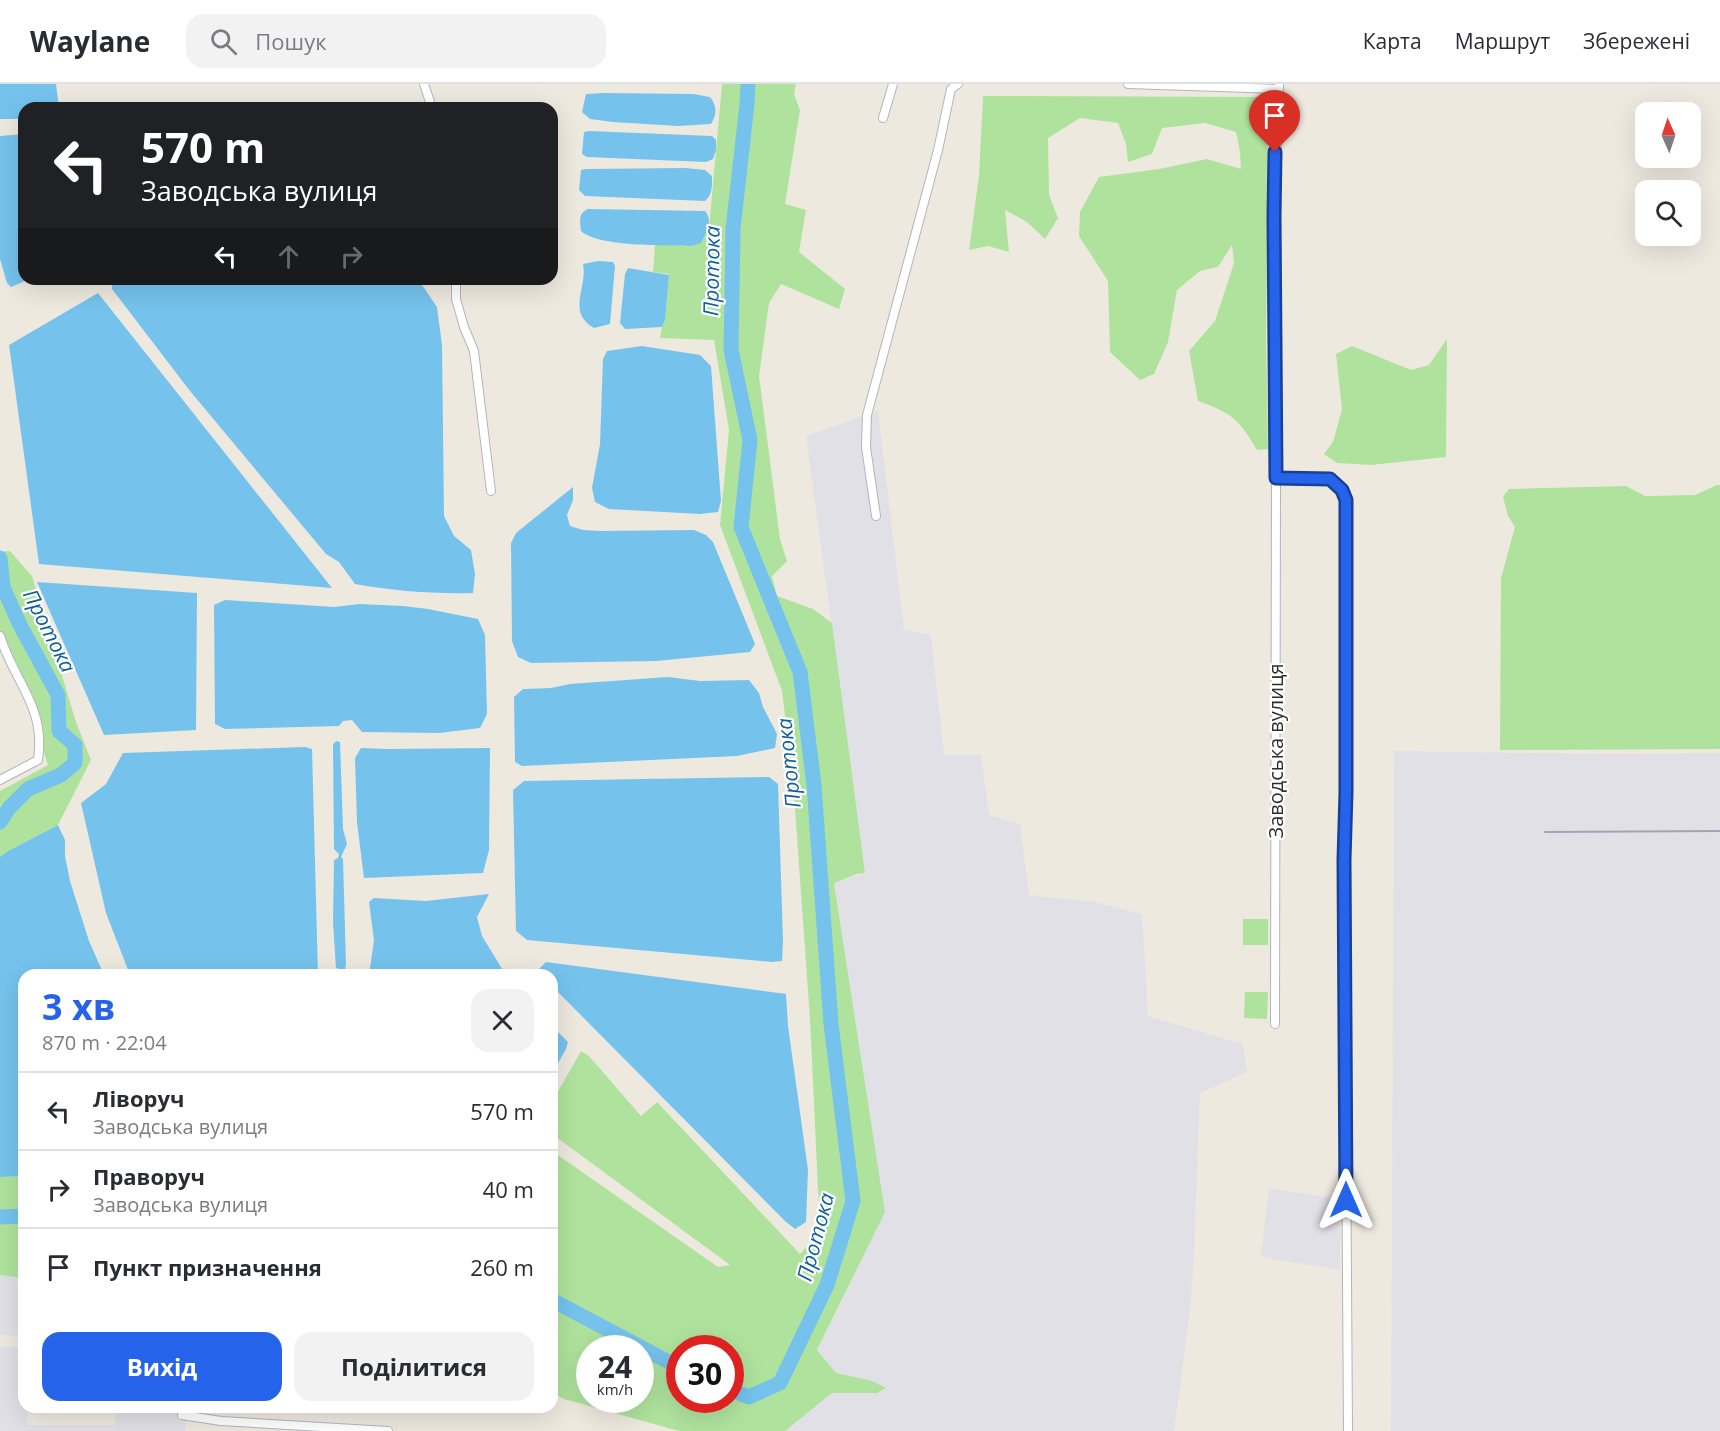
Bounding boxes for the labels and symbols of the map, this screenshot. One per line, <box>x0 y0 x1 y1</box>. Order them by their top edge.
pin <box>1249 90 1300 152</box>
north arrow <box>1635 102 1701 168</box>
water label: Протока <box>696 225 726 316</box>
water label: Протока <box>17 584 83 677</box>
street label: Заводська вулиця <box>1262 663 1289 839</box>
water label: Протока <box>769 717 807 809</box>
position arrow <box>1314 1168 1378 1232</box>
water label: Протока <box>790 1189 840 1284</box>
speed limit sign: 30 <box>666 1335 744 1413</box>

